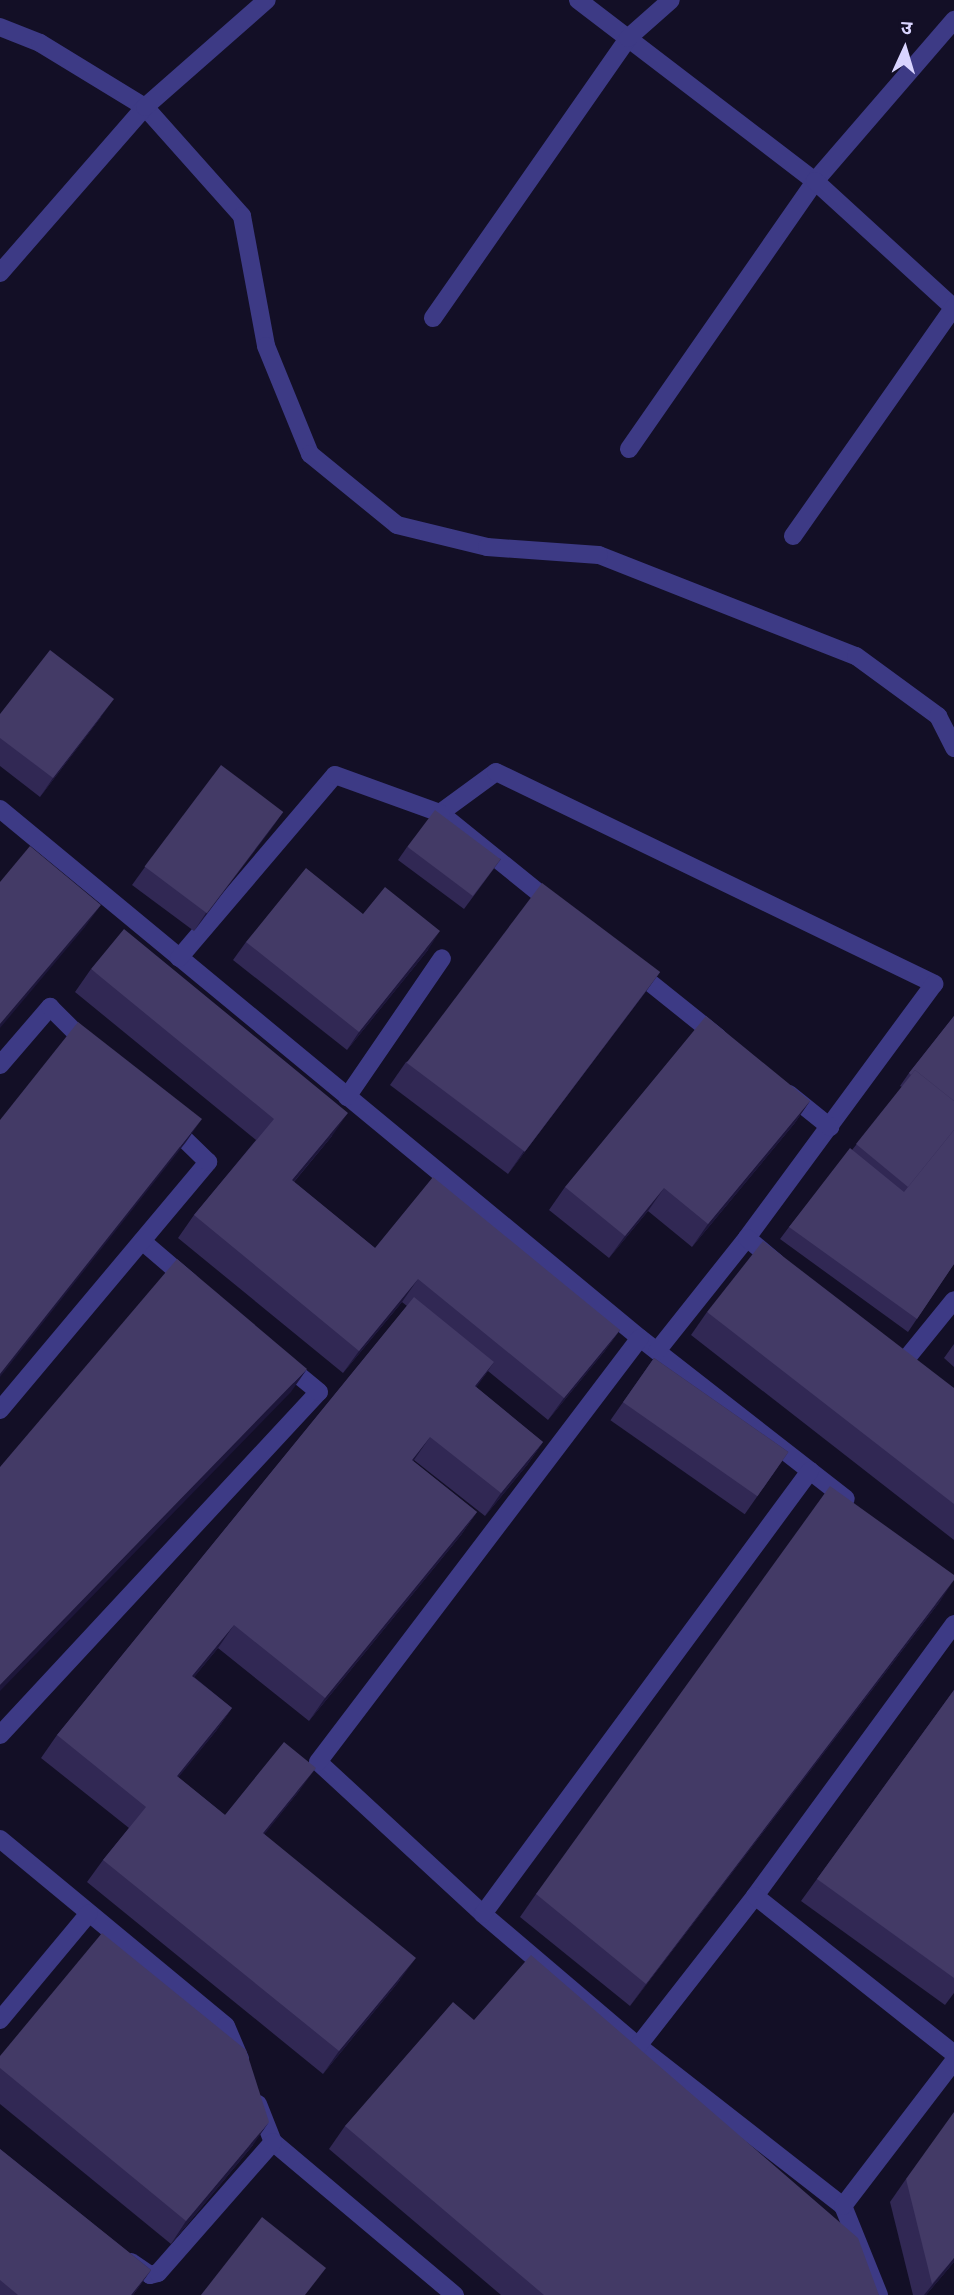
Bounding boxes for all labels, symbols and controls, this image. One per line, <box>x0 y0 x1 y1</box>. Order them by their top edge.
north arrow <box>870 14 940 84</box>
text: उ <box>900 16 913 39</box>

